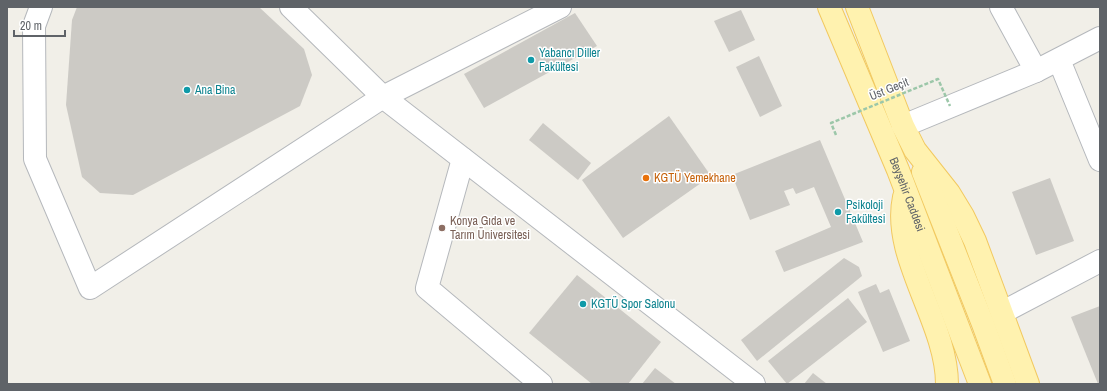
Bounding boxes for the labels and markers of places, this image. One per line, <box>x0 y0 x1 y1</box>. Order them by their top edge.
place label: Yabancı Diller Fakültesi <box>539 45 601 75</box>
marker: Yabancı Diller Fakültesi <box>526 55 536 65</box>
place label: Ana Bina <box>194 82 236 98</box>
marker: Ana Bina <box>182 85 192 95</box>
place label: KGTÜ Yemekhane <box>654 169 736 186</box>
marker: KGTÜ Yemekhane <box>641 173 651 183</box>
place label: Psikoloji Fakültesi <box>846 197 885 227</box>
marker: Psikoloji Fakültesi <box>833 207 843 217</box>
place label: Konya Gıda ve Tarım Üniversitesi <box>450 213 530 243</box>
marker: Konya Gıda ve Tarım Üniversitesi <box>437 223 447 233</box>
place label: KGTÜ Spor Salonu <box>591 295 675 312</box>
marker: KGTÜ Spor Salonu <box>578 299 588 309</box>

